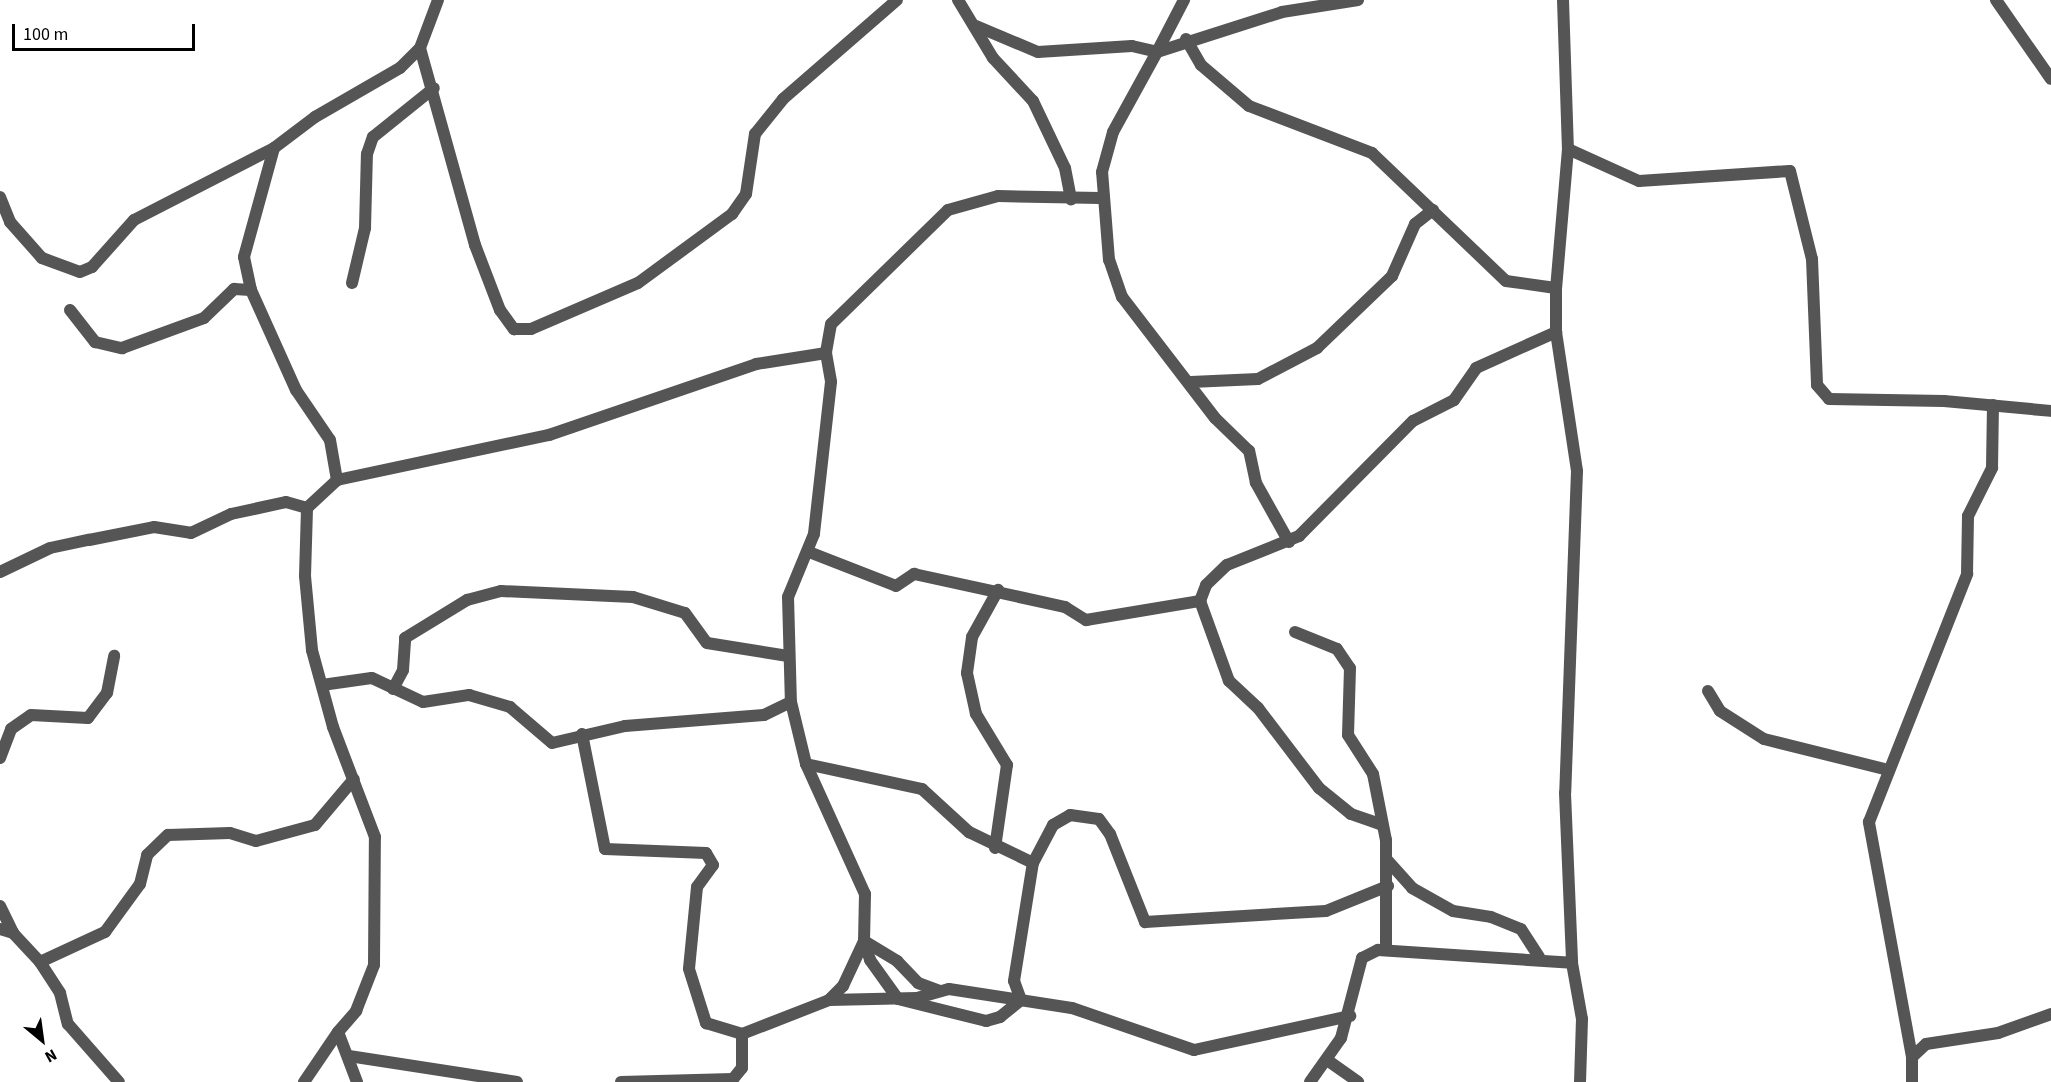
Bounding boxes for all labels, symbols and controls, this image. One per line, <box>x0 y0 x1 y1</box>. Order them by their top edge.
scale bar <box>15 12 198 50</box>
text: 100 m <box>23 22 68 47</box>
north arrow <box>12 1010 72 1070</box>
text: N <box>41 1044 61 1068</box>

